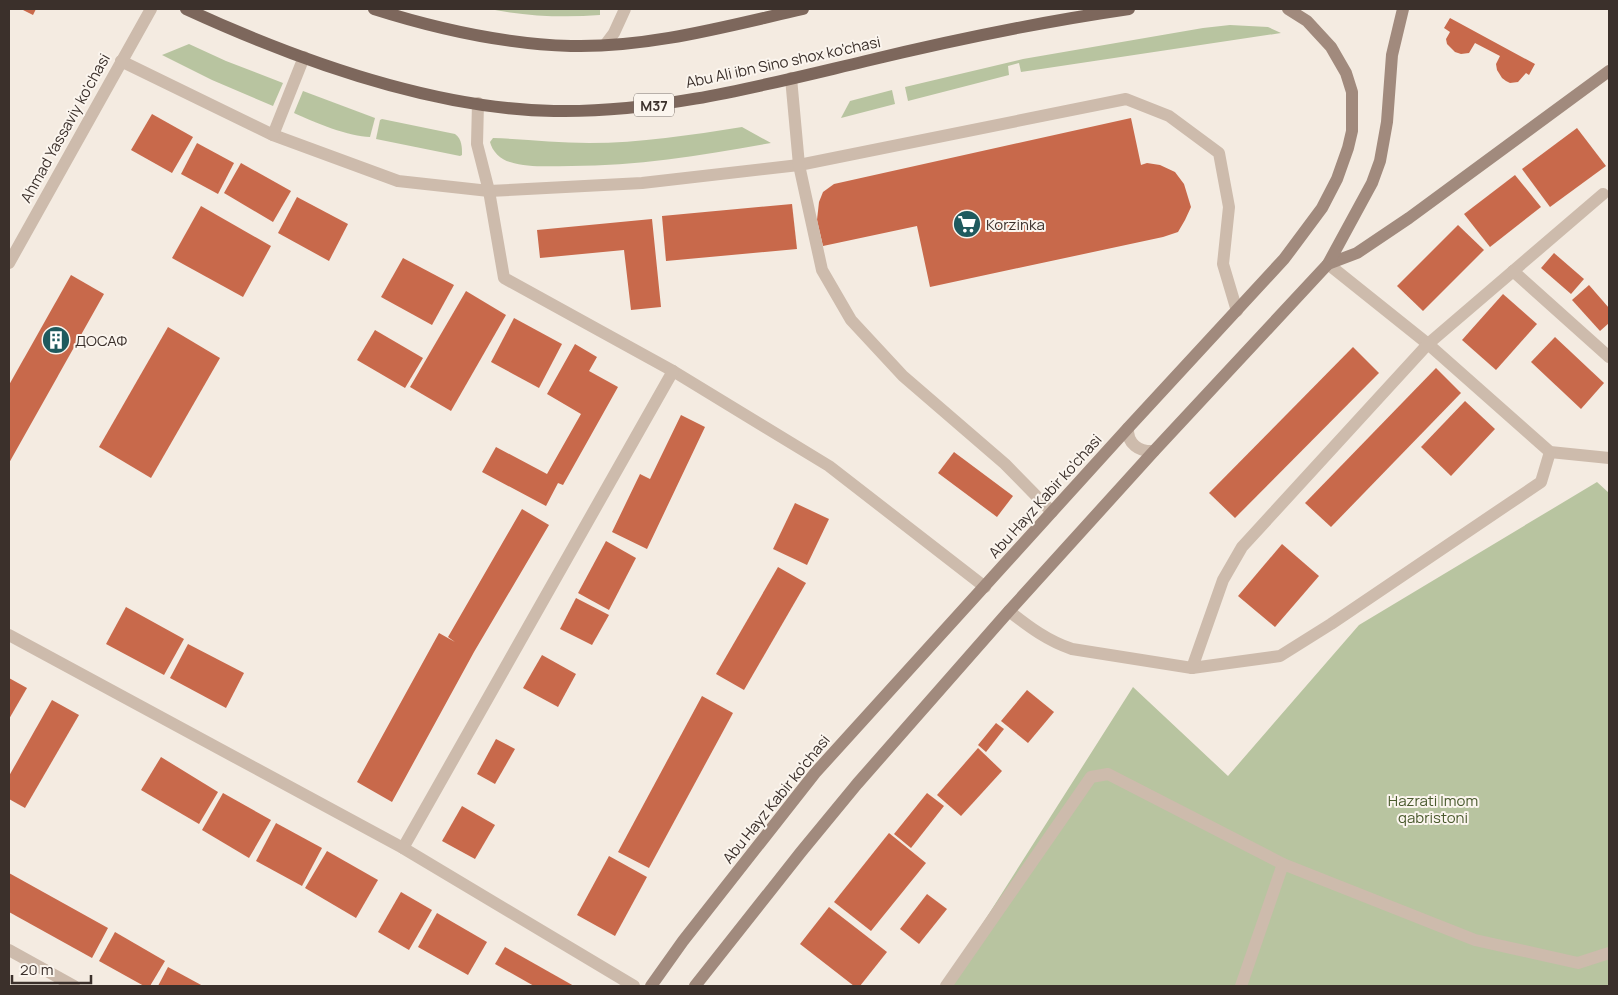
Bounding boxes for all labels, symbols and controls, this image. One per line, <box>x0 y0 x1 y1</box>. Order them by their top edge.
street label: Abu Ali ibn Sino shox ko'chasi <box>684 31 882 93</box>
street label: Ahmad Yassaviy ko'chasi <box>15 50 115 206</box>
road number: M37 <box>634 94 674 116</box>
supermarket icon: Korzinka <box>952 209 982 239</box>
place label: Korzinka <box>986 214 1045 235</box>
building icon: ДОСАФ <box>41 325 71 355</box>
place label: ДОСАФ <box>75 330 128 351</box>
street label: Abu Hayz Kabir ko'chasi <box>984 429 1106 563</box>
street label: Abu Hayz Kabir ko'chasi <box>717 730 835 868</box>
park label: Hazrati Imom qabristoni <box>1388 790 1478 828</box>
scale bar <box>12 952 91 984</box>
text: 20 m <box>20 959 53 980</box>

